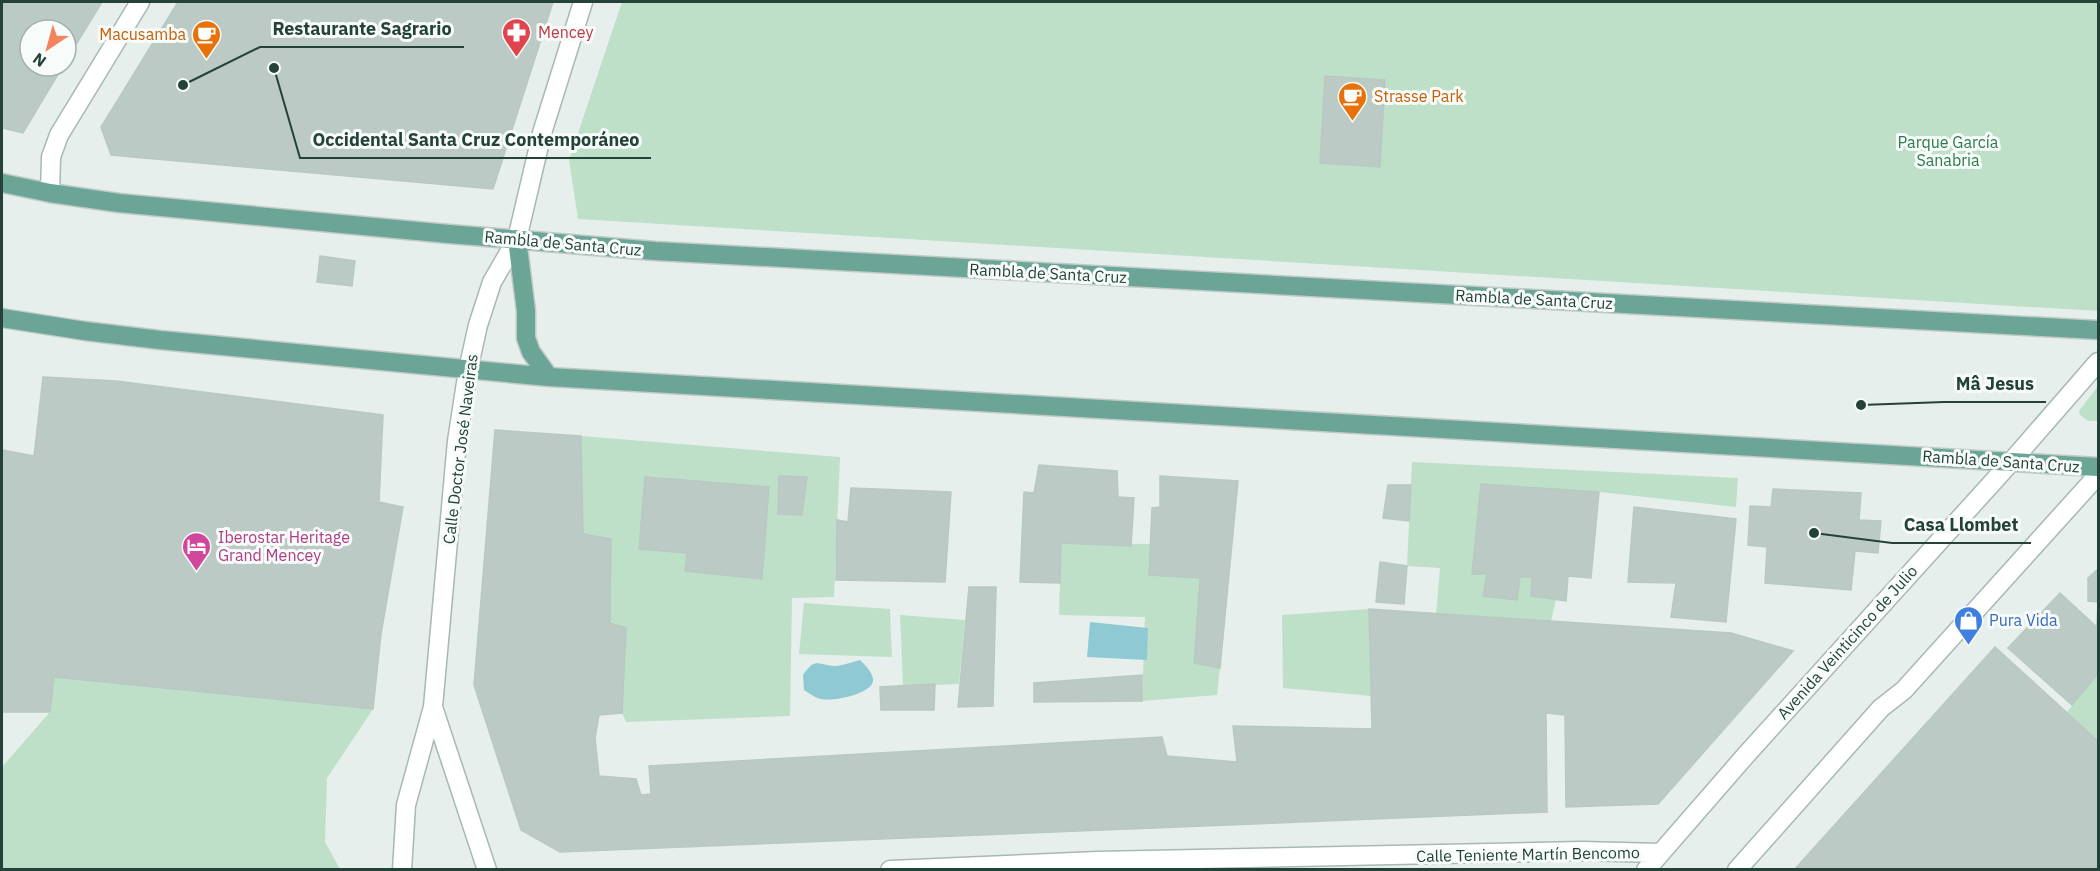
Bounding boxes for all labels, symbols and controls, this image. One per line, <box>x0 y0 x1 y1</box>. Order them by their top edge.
callout: Restaurante Sagrario <box>260 11 464 47</box>
pharmacy icon: Mencey <box>501 16 533 58</box>
text: Restaurante Sagrario <box>272 17 452 40</box>
north arrow <box>18 18 78 78</box>
cafe icon: Macusamba <box>191 18 223 60</box>
place label: Mencey <box>538 22 594 42</box>
place label: Macusamba <box>99 24 186 44</box>
text: N <box>29 49 50 72</box>
cafe icon: Strasse Park <box>1337 80 1369 122</box>
place label: Strasse Park <box>1374 86 1464 106</box>
callout: Occidental Santa Cruz Contemporáneo <box>300 122 651 158</box>
text: Occidental Santa Cruz Contemporáneo <box>312 128 640 151</box>
park label: Parque García Sanabria <box>1898 132 1999 170</box>
street label: Rambla de Santa Cruz <box>484 226 642 260</box>
street label: Rambla de Santa Cruz <box>969 259 1127 287</box>
street label: Rambla de Santa Cruz <box>1455 285 1613 313</box>
street label: Calle Doctor José Naveiras <box>438 353 482 545</box>
callout: Mâ Jesus <box>1944 366 2046 402</box>
text: Mâ Jesus <box>1956 372 2034 395</box>
street label: Rambla de Santa Cruz <box>1922 446 2080 476</box>
callout: Casa Llombet <box>1892 507 2031 543</box>
text: Casa Llombet <box>1904 513 2018 536</box>
place label: Iberostar Heritage Grand Mencey <box>218 527 350 565</box>
hotel icon: Iberostar Heritage Grand Mencey <box>181 530 213 572</box>
street label: Avenida Veinticinco de Julio <box>1773 561 1921 723</box>
shop icon: Pura Vida <box>1952 604 1984 646</box>
place label: Pura Vida <box>1989 610 2058 630</box>
street label: Calle Teniente Martín Bencomo <box>1416 842 1640 866</box>

